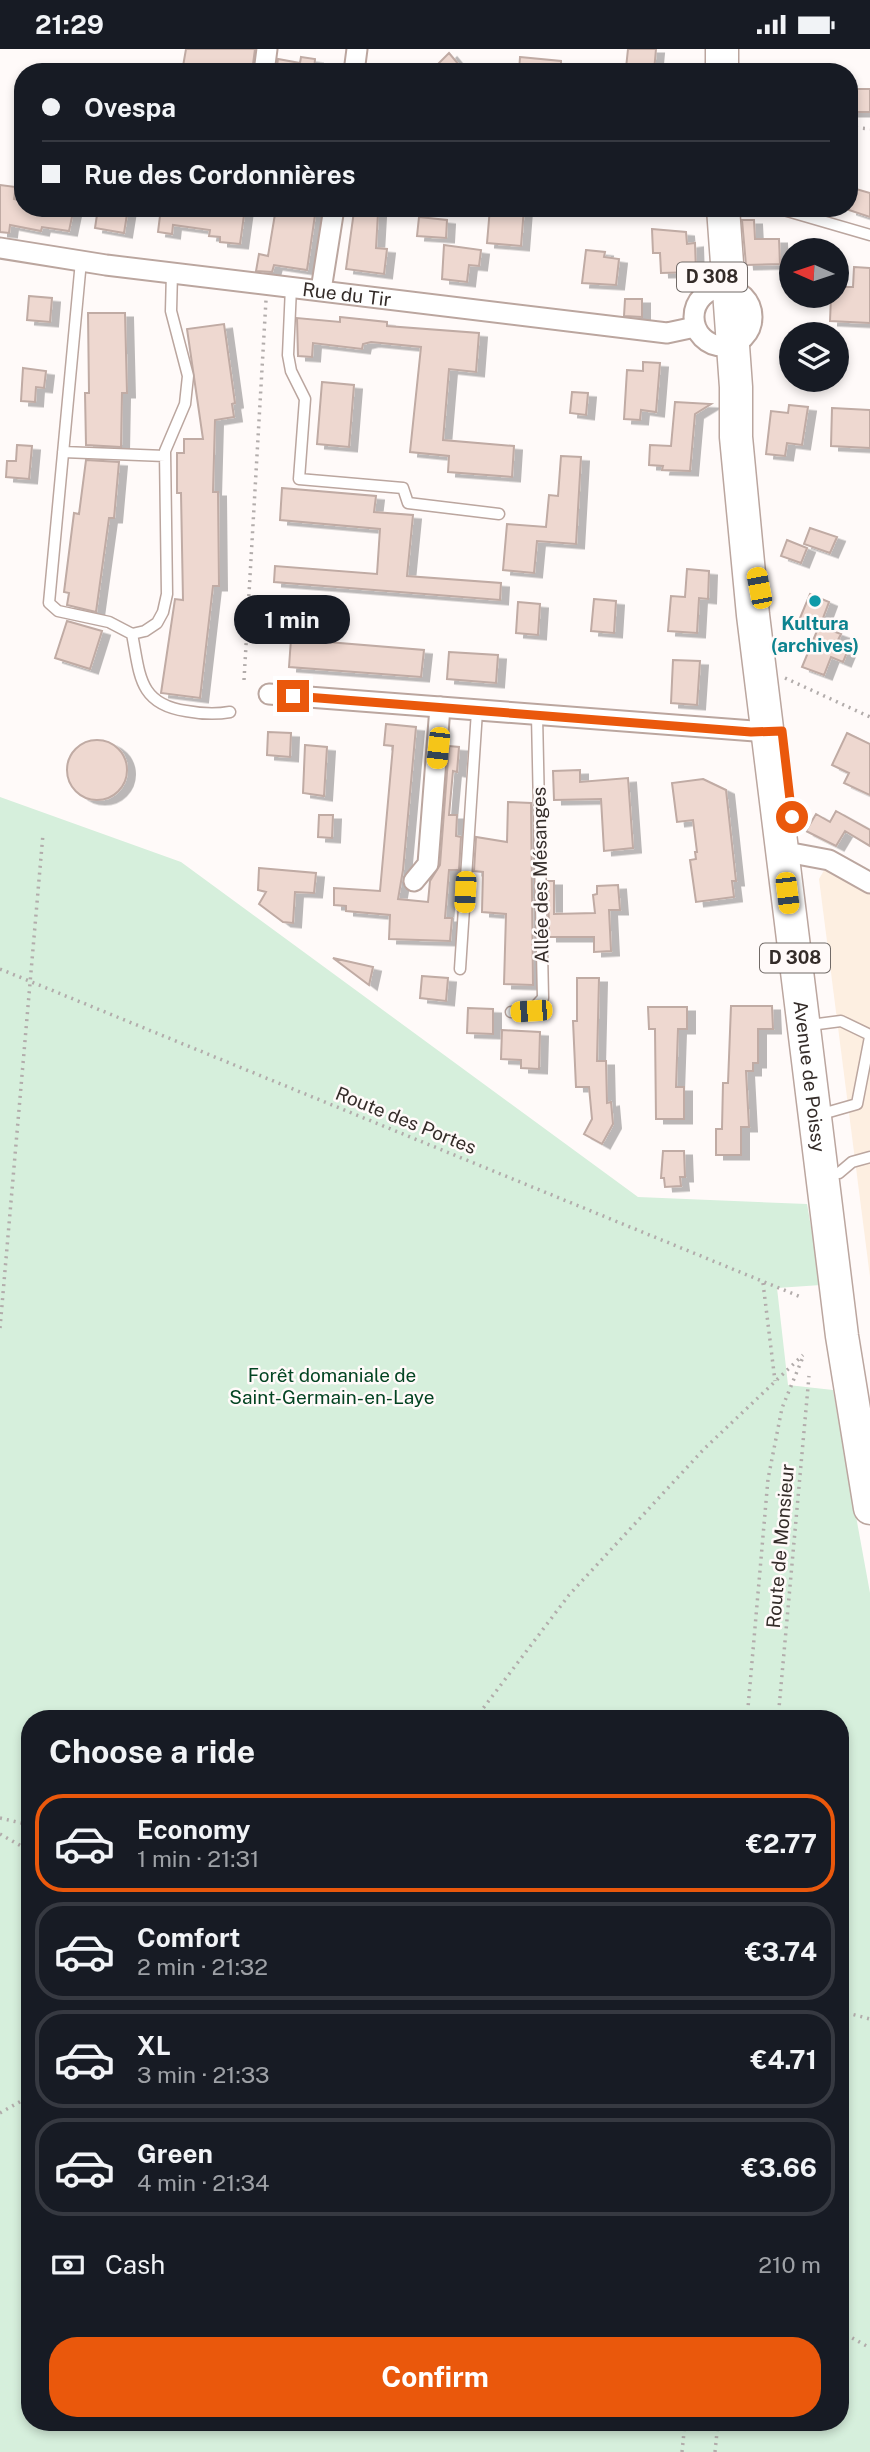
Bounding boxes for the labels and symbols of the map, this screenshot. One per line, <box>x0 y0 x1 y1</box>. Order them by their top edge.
north arrow <box>779 238 849 308</box>
road number: D 308 <box>677 262 747 291</box>
street label: Rue du Tir <box>301 278 393 310</box>
car <box>745 565 774 611</box>
marker: Kultura (archives) <box>807 593 823 609</box>
callout: 1 min <box>235 595 351 643</box>
place label: Kultura (archives) <box>771 612 859 656</box>
route end <box>277 680 309 712</box>
car <box>426 726 451 770</box>
street label: Allée des Mésanges <box>527 787 553 963</box>
route start <box>776 801 808 833</box>
car <box>454 870 477 914</box>
car <box>775 871 800 915</box>
road number: D 308 <box>760 943 830 973</box>
car <box>510 999 553 1023</box>
street label: Avenue de Poissy <box>790 999 830 1153</box>
street label: Route des Portes <box>332 1082 480 1158</box>
park label: Forêt domaniale de Saint-Germain-en-Laye <box>229 1364 435 1408</box>
street label: Route de Monsieur <box>762 1463 798 1629</box>

